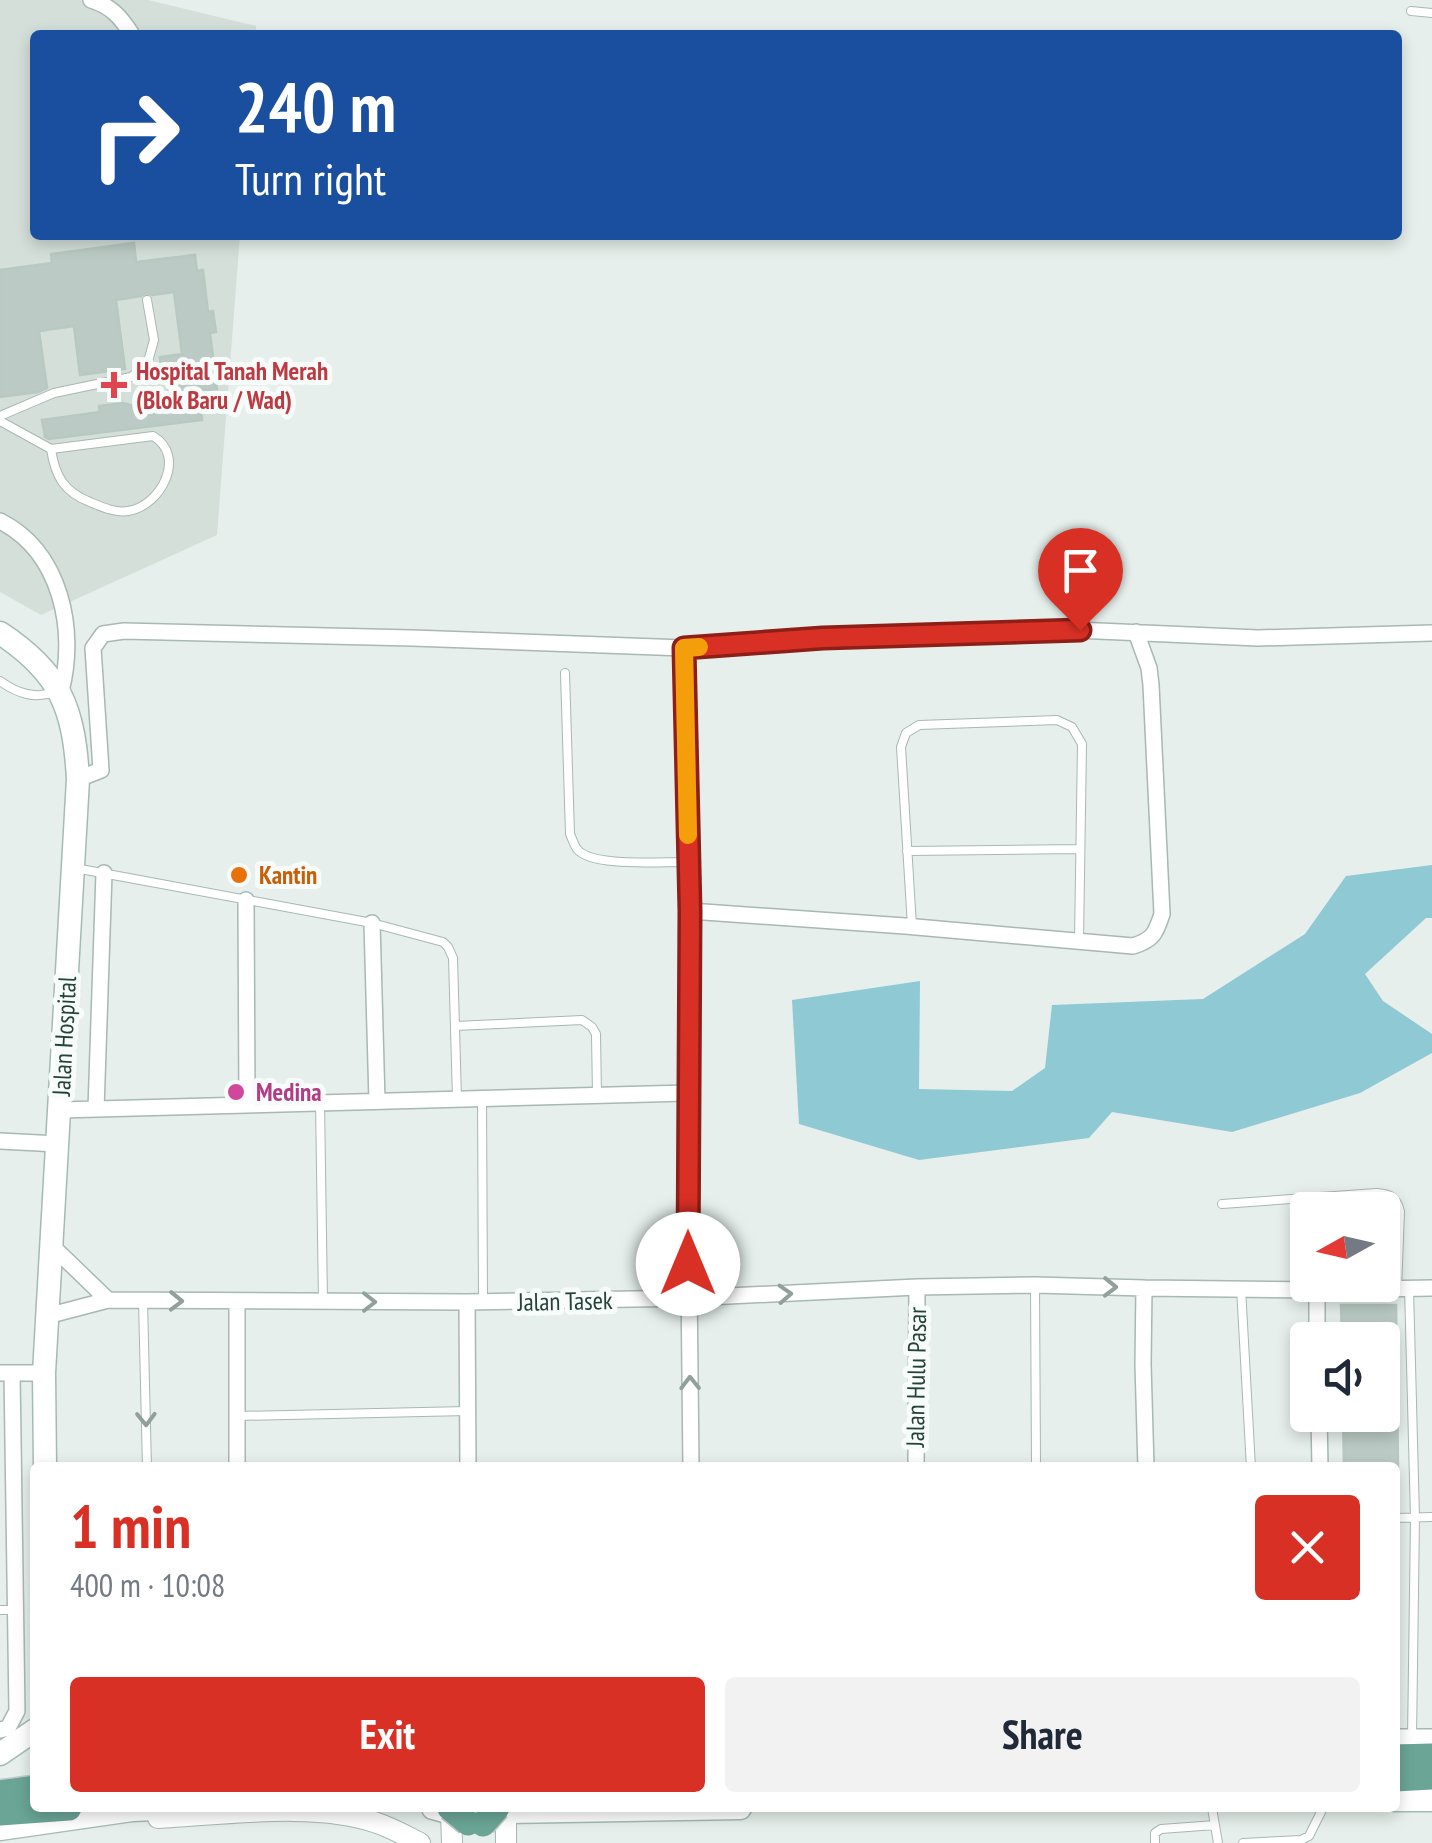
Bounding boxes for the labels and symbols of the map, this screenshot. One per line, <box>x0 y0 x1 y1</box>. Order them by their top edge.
place label: Hospital Tanah Merah (Blok Baru / Wad) <box>136 355 328 416</box>
marker: Hospital Tanah Merah (Blok Baru / Wad) <box>101 372 127 398</box>
pin <box>1038 528 1123 631</box>
place label: Kantin <box>259 859 317 891</box>
marker: Kantin <box>228 864 250 886</box>
street label: Jalan Hospital <box>45 975 83 1098</box>
place label: Medina <box>256 1076 322 1108</box>
marker: Medina <box>225 1081 247 1103</box>
north arrow <box>1290 1192 1400 1302</box>
position arrow <box>636 1212 740 1316</box>
one-way arrow <box>1104 1276 1119 1298</box>
one-way arrow <box>778 1283 794 1304</box>
street label: Jalan Tasek <box>516 1284 613 1318</box>
one-way arrow <box>168 1290 184 1312</box>
one-way arrow <box>362 1291 378 1313</box>
street label: Jalan Hulu Pasar <box>899 1306 933 1448</box>
one-way arrow <box>679 1374 700 1390</box>
one-way arrow <box>135 1411 156 1427</box>

